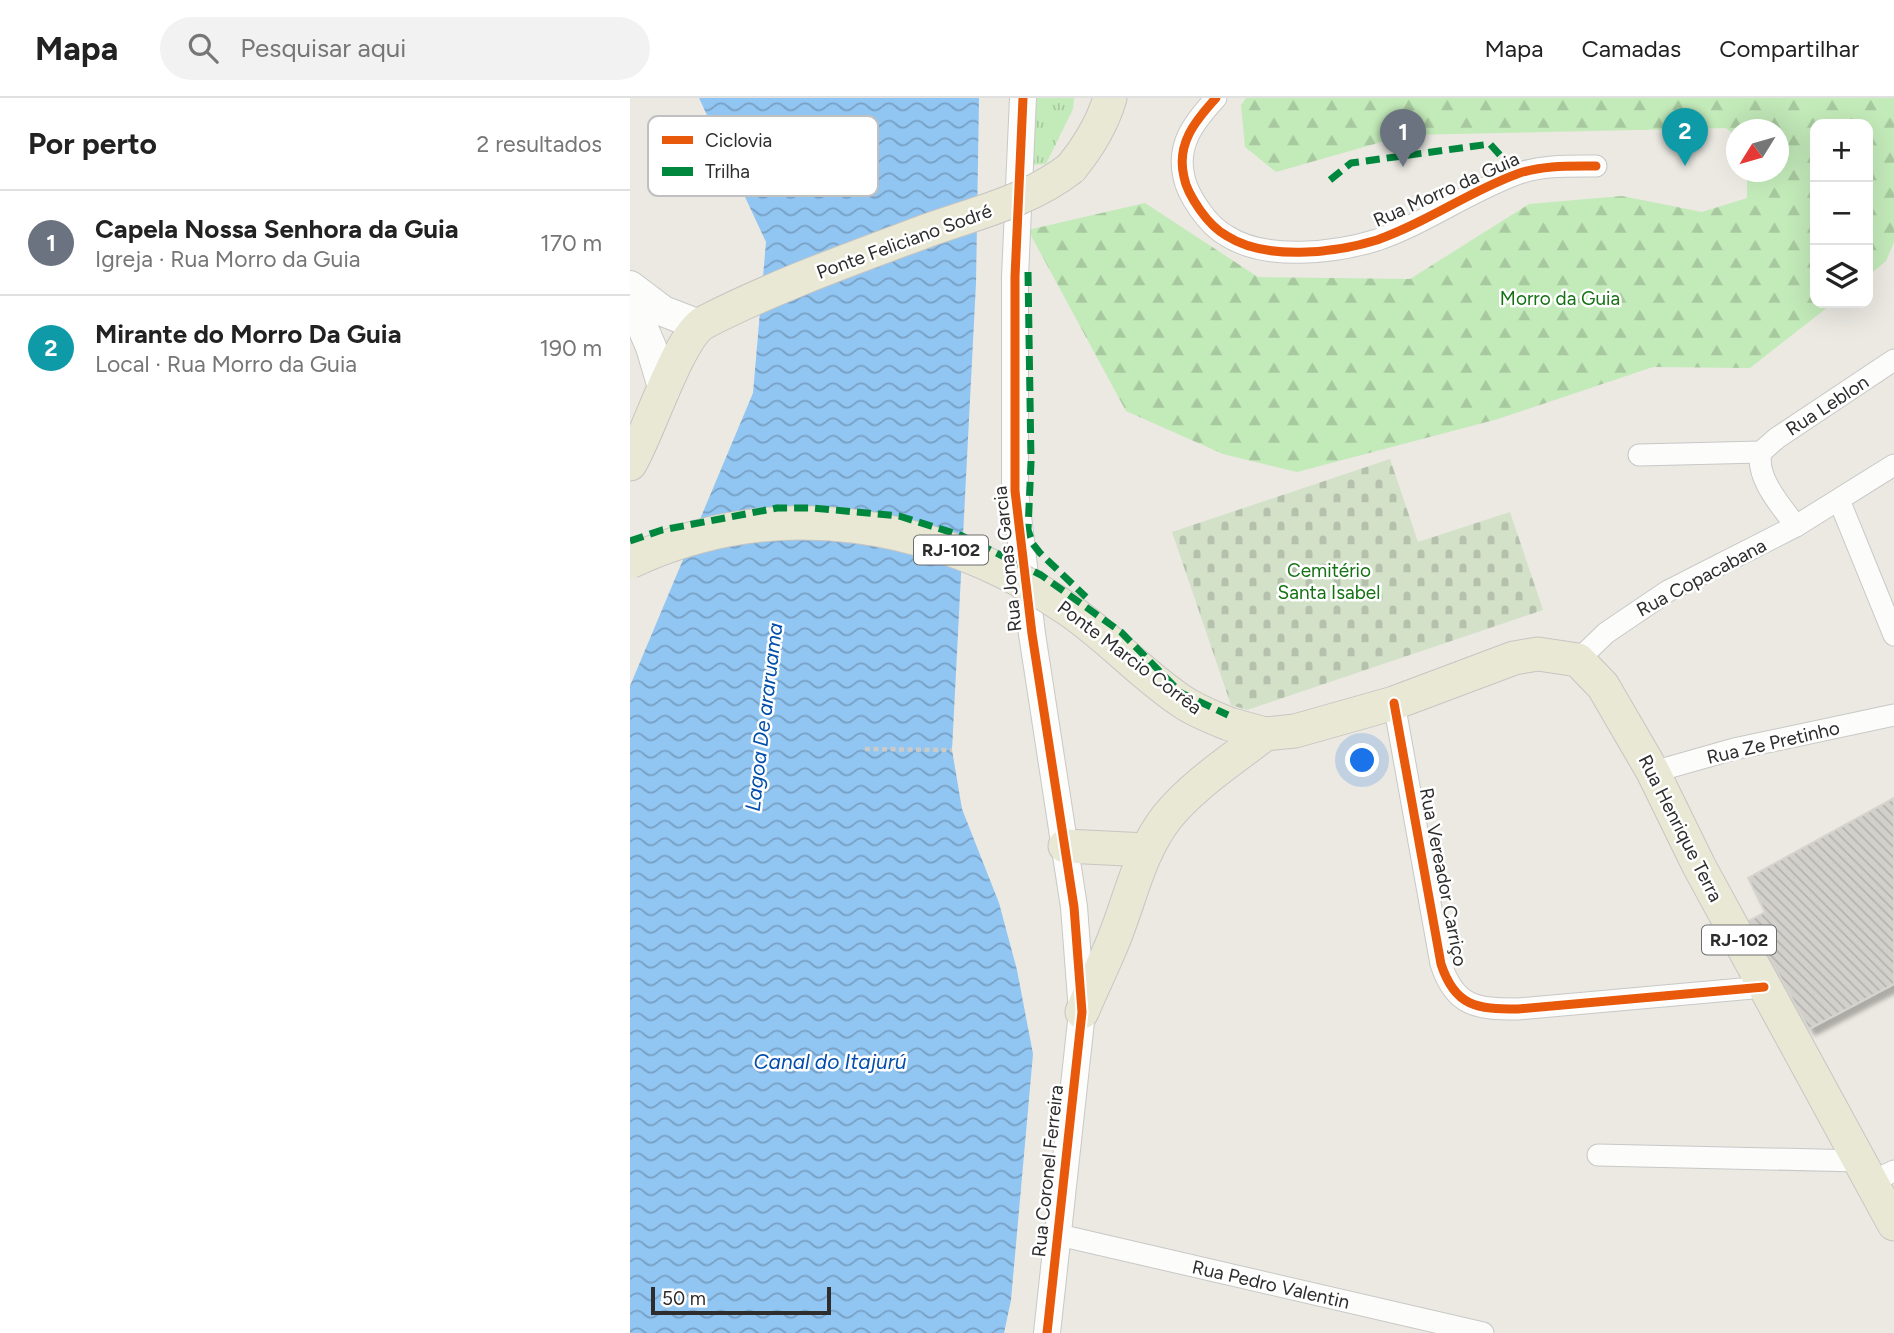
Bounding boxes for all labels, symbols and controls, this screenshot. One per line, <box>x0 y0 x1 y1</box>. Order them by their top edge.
search box <box>160 17 650 80</box>
text: Mapa <box>35 29 118 68</box>
icon: search <box>184 29 222 67</box>
text: Pesquisar aqui <box>240 32 406 64</box>
text: Mapa <box>1484 34 1543 63</box>
text: Camadas <box>1581 34 1681 63</box>
text: Compartilhar <box>1719 34 1859 63</box>
pin: 2 <box>1662 108 1708 166</box>
pin: 1 <box>1380 109 1426 167</box>
legend <box>648 116 878 196</box>
north arrow <box>1726 119 1789 182</box>
map controls <box>1810 119 1873 308</box>
button: + <box>1810 119 1873 182</box>
text: Por perto <box>28 125 157 162</box>
text: Ciclovia <box>705 129 772 152</box>
text: 2 resultados <box>477 130 602 158</box>
street label: Rua Morro da Guia <box>1370 147 1523 232</box>
text: Trilha <box>705 160 750 183</box>
button: − <box>1810 182 1873 245</box>
street label: Ponte Feliciano Sodré <box>813 199 995 284</box>
text: Capela Nossa Senhora da Guia <box>95 213 459 245</box>
text: 1 <box>46 229 56 257</box>
text: 170 m <box>540 229 602 257</box>
text: Igreja · Rua Morro da Guia <box>95 245 360 273</box>
button: layers <box>1810 245 1873 308</box>
park label: Morro da Guia <box>1500 287 1620 310</box>
text: Mirante do Morro Da Guia <box>95 318 402 350</box>
text: 2 <box>44 334 58 362</box>
text: 190 m <box>539 334 602 362</box>
text: Local · Rua Morro da Guia <box>95 350 357 378</box>
street label: Rua Leblon <box>1782 370 1873 441</box>
street label: Rua Jonas Garcia <box>988 485 1027 633</box>
street label: Rua Copacabana <box>1632 534 1770 621</box>
road number: RJ-102 <box>914 536 988 564</box>
park label: Cemitério Santa Isabel <box>1278 559 1380 604</box>
street label: Ponte Marcio Corrêa <box>1053 596 1206 719</box>
water label: Lagoa De araruama <box>740 621 787 813</box>
street label: Rua Ze Pretinho <box>1704 716 1842 769</box>
your location <box>1345 743 1379 777</box>
street label: Rua Henrique Terra <box>1634 751 1728 906</box>
street label: Rua Vereador Carriço <box>1415 786 1472 968</box>
road number: RJ-102 <box>1702 926 1776 954</box>
water label: Canal do Itajurú <box>753 1049 907 1074</box>
street label: Rua Coronel Ferreira <box>1027 1084 1068 1258</box>
street label: Rua Pedro Valentin <box>1190 1255 1352 1314</box>
scale bar <box>651 1284 831 1316</box>
text: 50 m <box>662 1287 706 1310</box>

